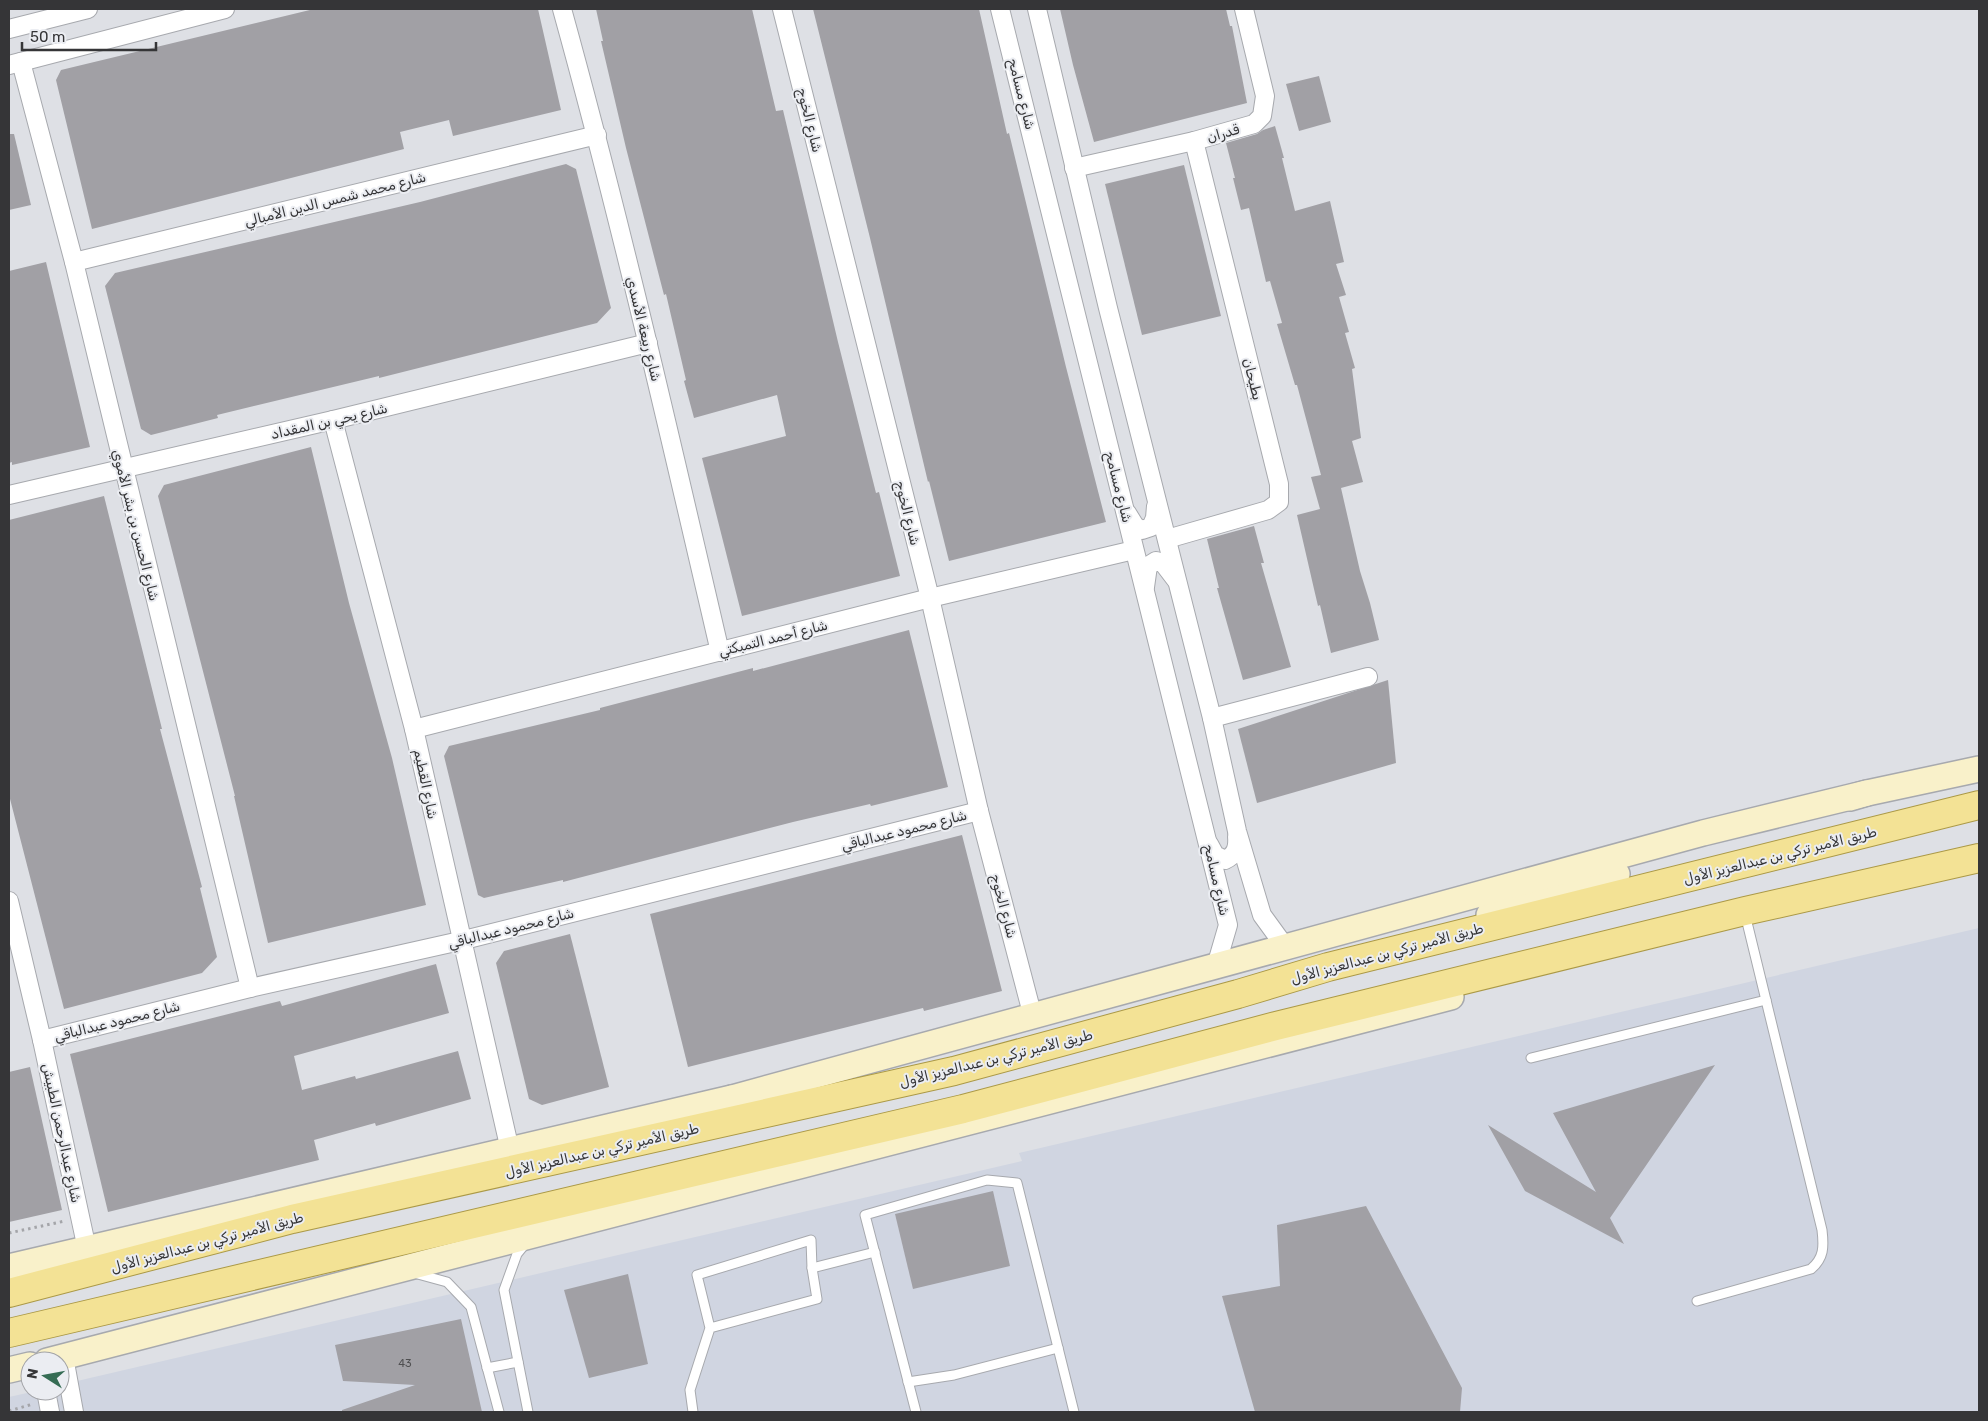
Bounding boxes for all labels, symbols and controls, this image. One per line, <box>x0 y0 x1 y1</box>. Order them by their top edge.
scale bar <box>22 20 156 52</box>
text: 50 m <box>30 28 65 46</box>
street label: شارع مسامح <box>1003 57 1039 132</box>
street label: شارع الخوج <box>791 86 826 155</box>
street label: قدران <box>1205 121 1242 146</box>
street label: شارع محمد شمس الدين الأمبالي <box>243 169 428 232</box>
street label: شارع ربيعة الأسدي <box>620 275 665 384</box>
street label: بطيحان <box>1239 356 1266 402</box>
street label: شارع يحي بن المقداد <box>269 400 390 445</box>
street label: شارع الحسن بن بشر الأموي <box>106 448 163 603</box>
street label: شارع مسامح <box>1100 450 1136 525</box>
street label: شارع الخوج <box>889 479 924 548</box>
street label: شارع أحمد التمبكتي <box>717 617 830 662</box>
street label: شارع القطيم <box>408 748 441 821</box>
street label: شارع محمود عبدالباقي <box>839 807 969 856</box>
street label: طريق الأمير تركي بن عبدالعزيز الأول <box>1682 823 1879 890</box>
street label: شارع مسامح <box>1198 843 1233 918</box>
street label: شارع الخوج <box>985 872 1020 941</box>
street label: شارع محمود عبدالباقي <box>446 905 576 954</box>
street label: طريق الأمير تركي بن عبدالعزيز الأول <box>1289 920 1486 989</box>
street label: شارع محمود عبدالباقي <box>52 998 182 1047</box>
street label: طريق الأمير تركي بن عبدالعزيز الأول <box>898 1026 1095 1093</box>
street label: شارع عبدالرحمن الطبيش <box>36 1062 85 1205</box>
street label: طريق الأمير تركي بن عبدالعزيز الأول <box>503 1120 701 1183</box>
street label: طريق الأمير تركي بن عبدالعزيز الأول <box>109 1209 306 1278</box>
north arrow <box>20 1351 70 1401</box>
house number: 43 <box>398 1357 412 1370</box>
text: N <box>23 1367 42 1380</box>

